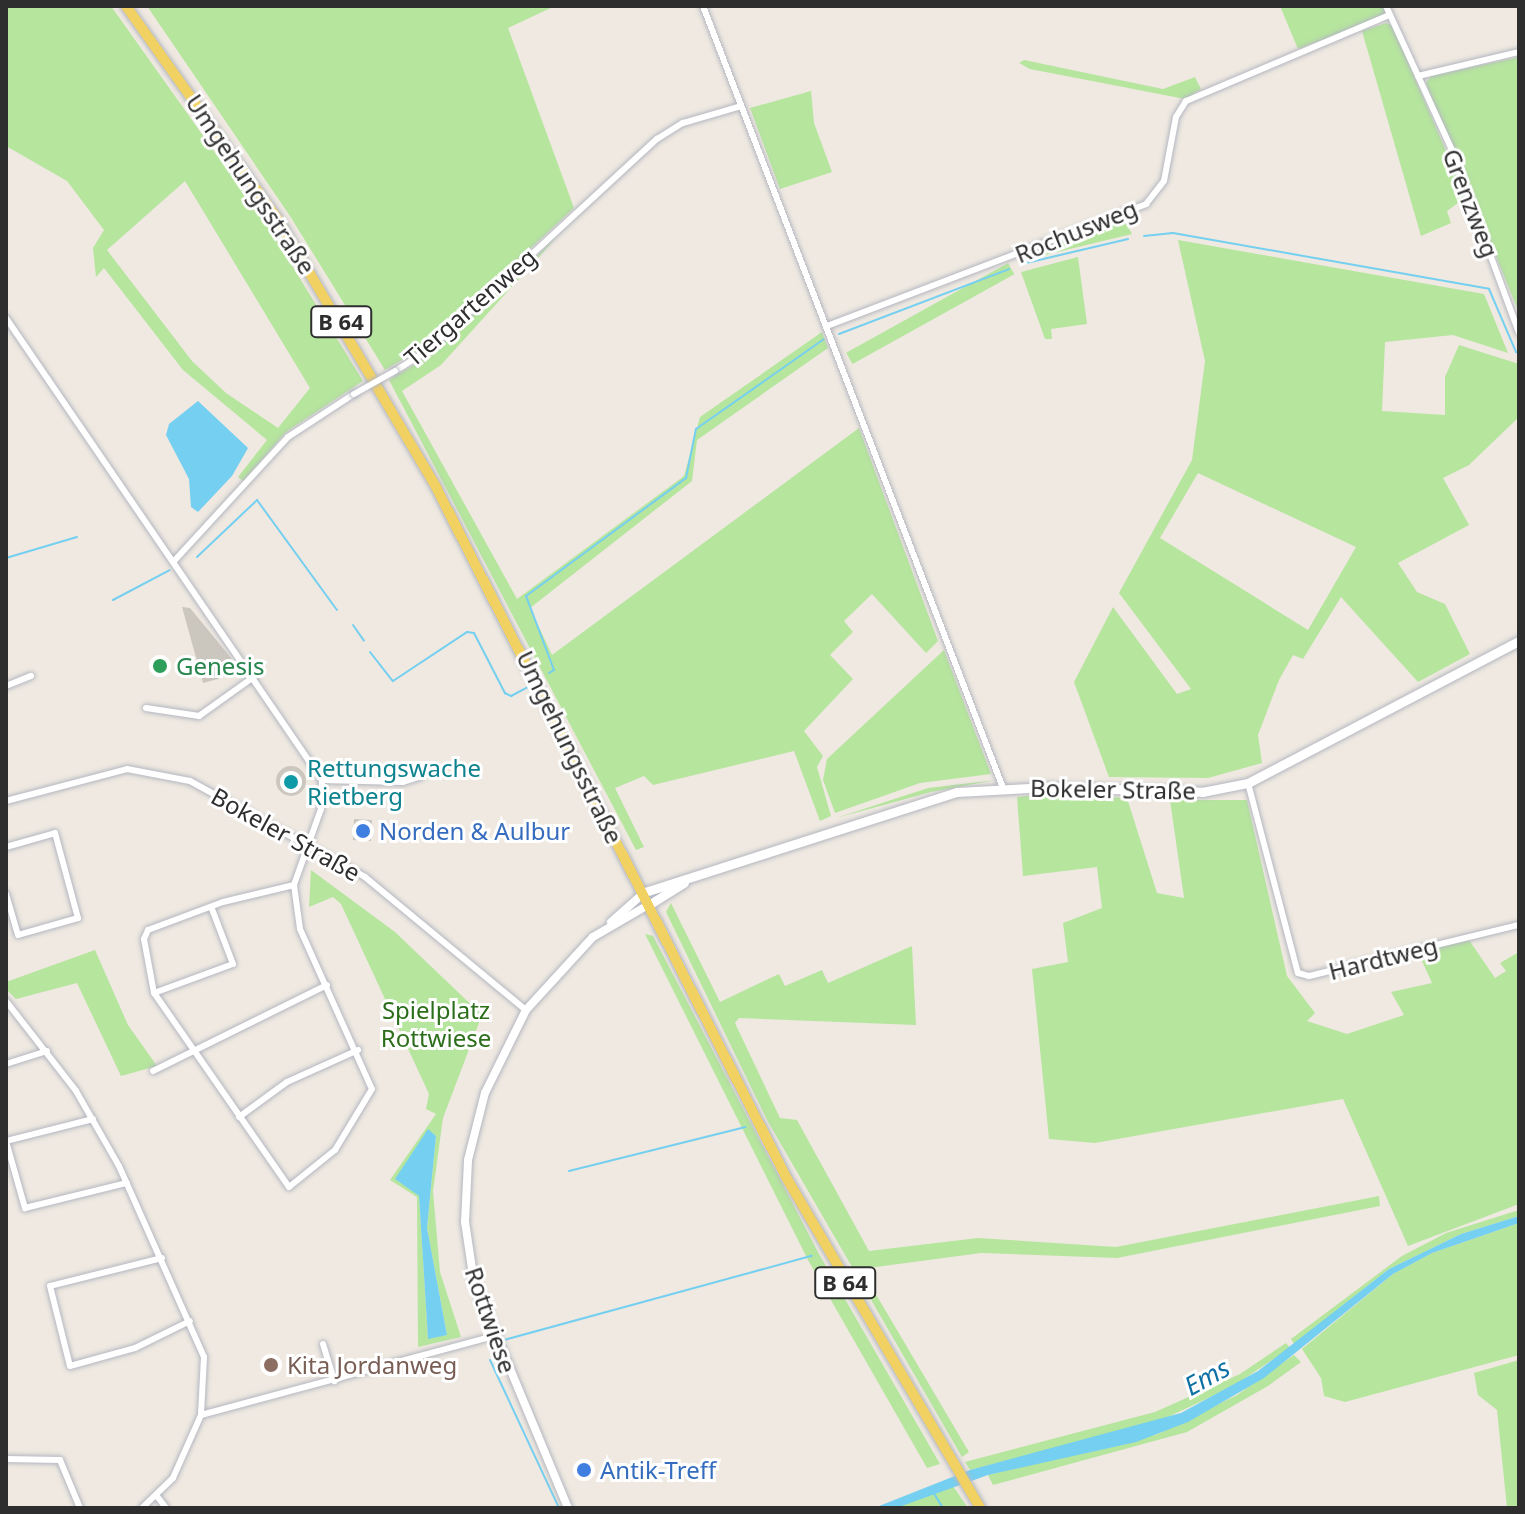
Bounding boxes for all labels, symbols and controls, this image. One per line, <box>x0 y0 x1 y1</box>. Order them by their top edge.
street label: Umgehungsstraße <box>180 89 322 279</box>
street label: Grenzweg <box>1437 145 1505 261</box>
street label: Rochusweg <box>1011 193 1141 269</box>
street label: Tiergartenweg <box>398 242 542 372</box>
road number: B 64 <box>309 304 373 340</box>
street label: Umgehungsstraße <box>511 646 629 848</box>
place label: Genesis <box>176 652 265 680</box>
marker: Genesis <box>151 657 169 675</box>
place label: Rettungswache Rietberg <box>307 754 481 810</box>
marker: Rettungswache Rietberg <box>282 773 300 791</box>
street label: Bokeler Straße <box>1030 773 1196 805</box>
street label: Bokeler Straße <box>207 781 365 887</box>
place label: Norden & Aulbur <box>379 817 570 845</box>
marker: Norden & Aulbur <box>354 822 372 840</box>
street label: Hardtweg <box>1326 931 1440 985</box>
park label: Spielplatz Rottwiese <box>381 996 491 1052</box>
street label: Rottwiese <box>459 1263 523 1377</box>
road number: B 64 <box>813 1265 877 1301</box>
place label: Kita Jordanweg <box>287 1351 457 1379</box>
water label: Ems <box>1179 1352 1235 1402</box>
marker: Kita Jordanweg <box>262 1356 280 1374</box>
place label: Antik-Treff <box>600 1456 716 1484</box>
marker: Antik-Treff <box>575 1461 593 1479</box>

